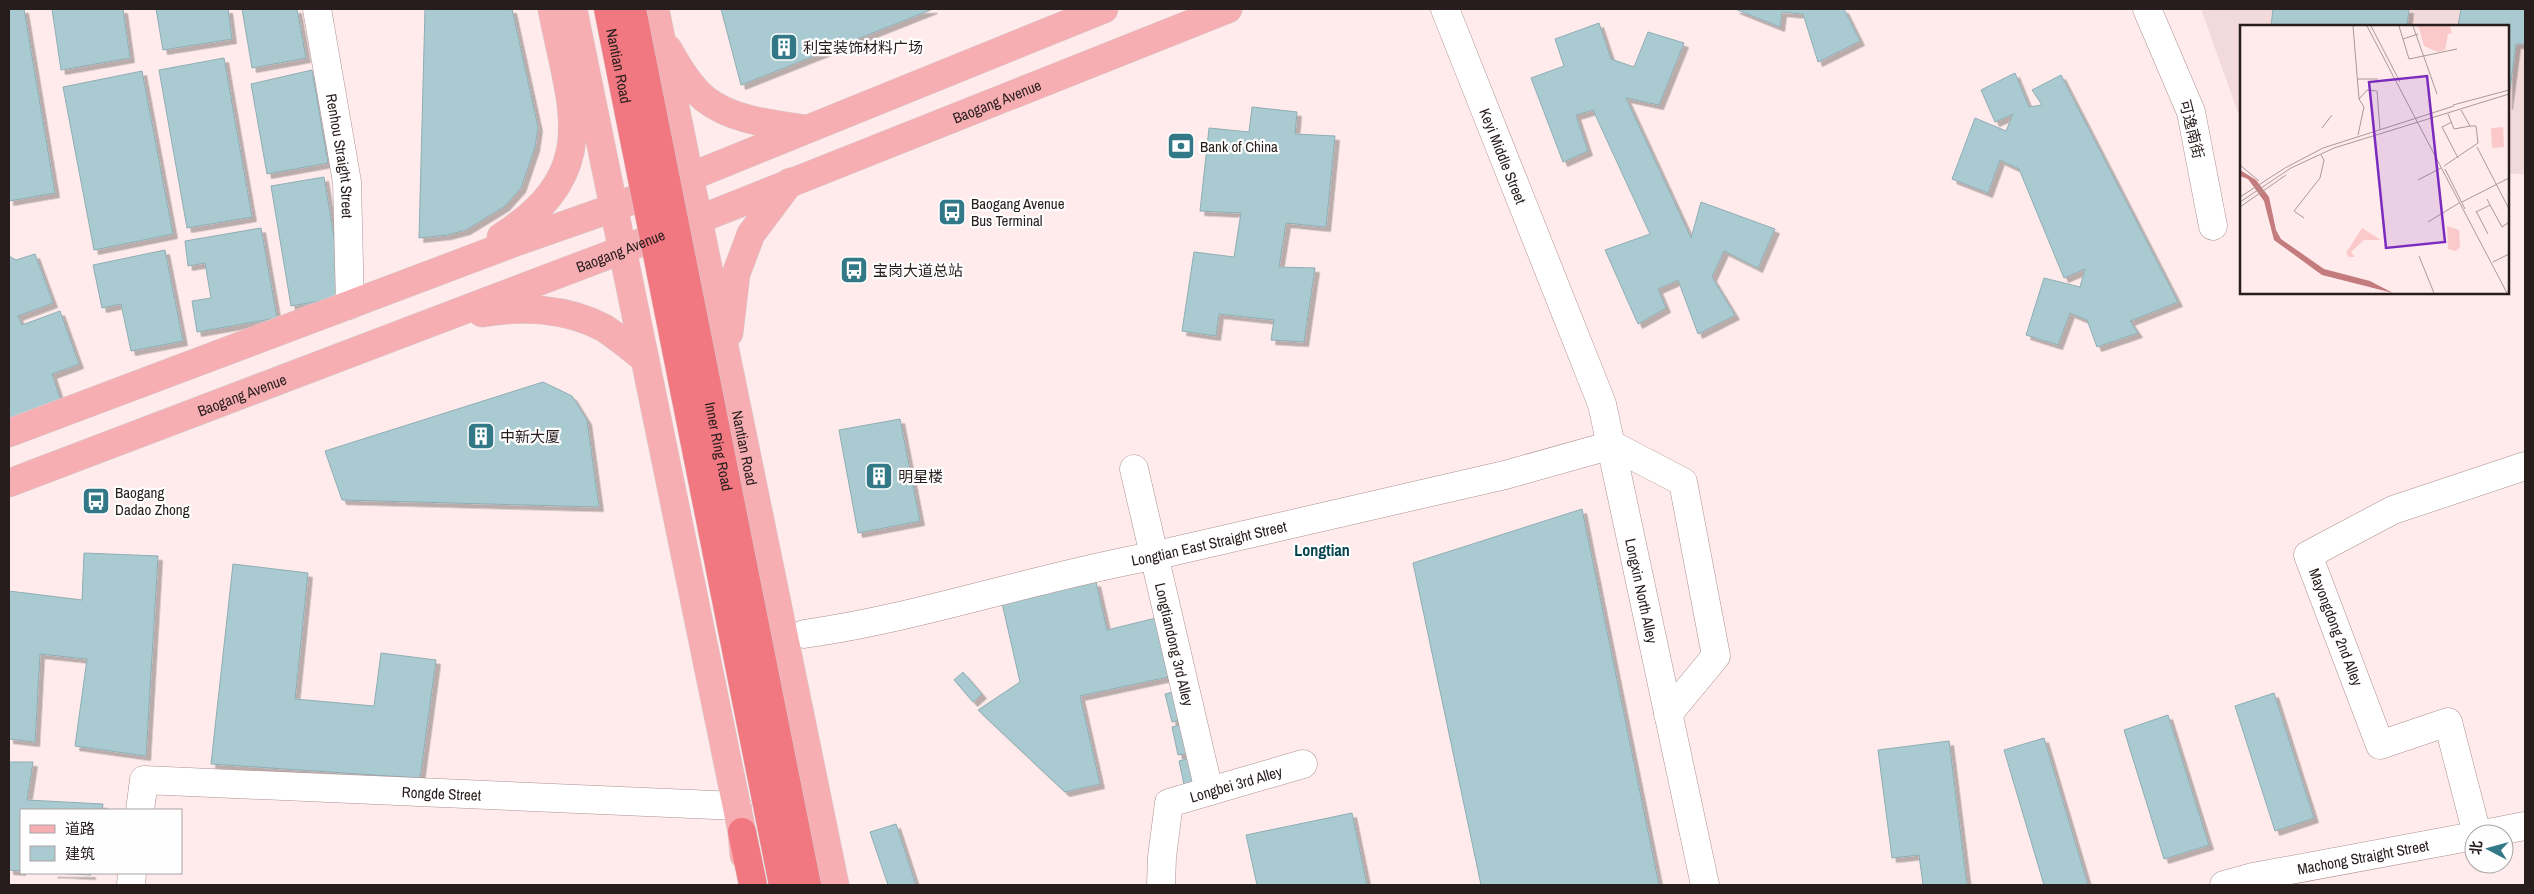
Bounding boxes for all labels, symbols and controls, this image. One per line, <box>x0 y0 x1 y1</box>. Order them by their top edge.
inset map <box>2240 25 2509 294</box>
street label: Nantian Road <box>602 27 637 105</box>
building icon: 利宝装饰材料广场 <box>769 32 799 62</box>
place label: 利宝装饰材料广场 <box>803 37 923 58</box>
street label: Baogang Avenue <box>949 74 1044 128</box>
street label: Renhou Straight Street <box>321 92 358 219</box>
street label: 可逸南街 <box>2175 97 2209 161</box>
street label: Keyi Middle Street <box>1475 105 1532 207</box>
bank icon: Bank of China <box>1166 131 1196 161</box>
place label: Bank of China <box>1200 136 1278 157</box>
place label: Baogang Avenue Bus Terminal <box>971 193 1065 231</box>
bus stop icon: Baogang Avenue Bus Terminal <box>937 197 967 227</box>
street label: Baogang Avenue <box>573 224 668 277</box>
bus stop icon: 宝岗大道总站 <box>839 255 869 285</box>
place label: 宝岗大道总站 <box>873 260 963 281</box>
street label: Baogang Avenue <box>194 368 289 421</box>
street label: Inner Ring Road <box>700 400 739 493</box>
street label: Nantian Road <box>727 409 763 487</box>
building icon: 中新大厦 <box>466 421 496 451</box>
place label: 中新大厦 <box>500 426 560 447</box>
building icon: 明星楼 <box>864 461 894 491</box>
place label: 明星楼 <box>898 466 943 487</box>
place label: Baogang Dadao Zhong <box>115 482 190 520</box>
bus stop icon: Baogang Dadao Zhong <box>81 486 111 516</box>
street label: Longtian East Straight Street <box>1129 515 1289 570</box>
street label: Longxin North Alley <box>1621 536 1664 646</box>
district label: Longtian <box>1294 539 1350 561</box>
street label: Mayongdong 2nd Alley <box>2304 565 2368 690</box>
street label: Longtiandong 3rd Alley <box>1150 581 1200 709</box>
street label: Longbei 3rd Alley <box>1187 760 1285 807</box>
street label: Rongde Street <box>401 781 482 805</box>
legend <box>20 809 182 874</box>
text: 道路 <box>65 818 95 839</box>
north arrow <box>2464 824 2514 874</box>
street label: Machong Straight Street <box>2296 834 2431 879</box>
text: 北 <box>2466 840 2486 856</box>
text: 建筑 <box>65 843 95 864</box>

